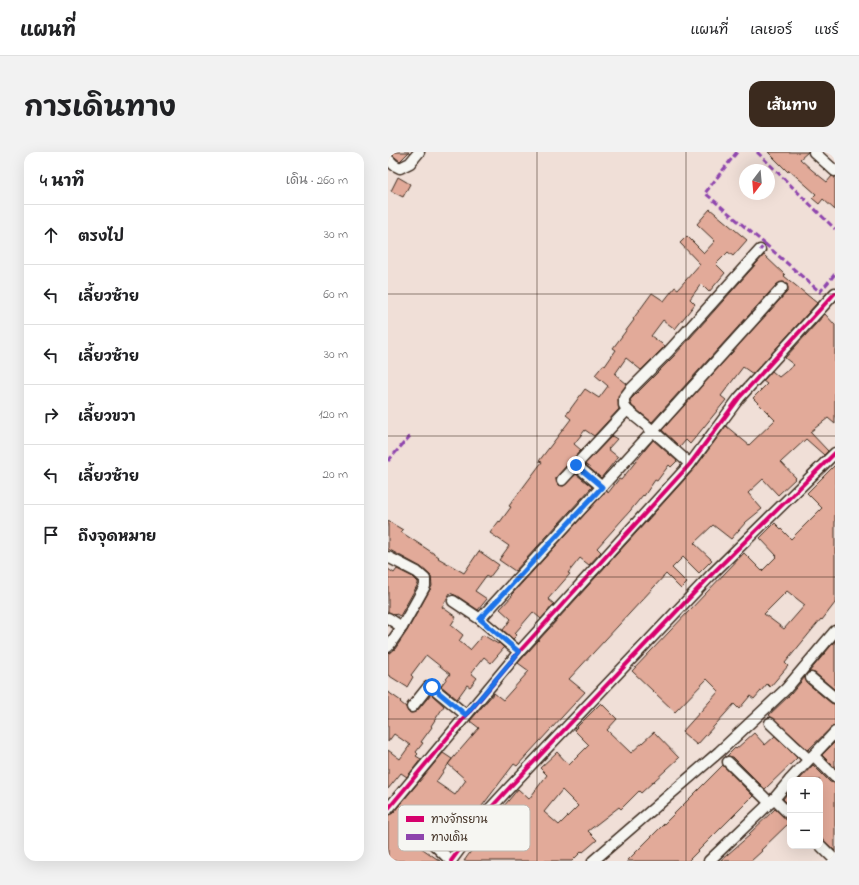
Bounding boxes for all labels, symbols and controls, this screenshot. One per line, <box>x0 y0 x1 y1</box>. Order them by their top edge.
text: แผนที่ <box>20 18 76 45</box>
text: แผนที่ <box>690 20 728 41</box>
text: เลเยอร์ <box>750 20 792 41</box>
text: แชร์ <box>814 20 839 41</box>
button: เส้นทาง <box>749 81 835 127</box>
text: การเดินทาง <box>24 89 176 130</box>
north arrow <box>739 164 775 200</box>
text: 4 นาที <box>40 169 84 194</box>
text: เดิน · 260 m <box>286 171 348 190</box>
icon: ahead <box>40 224 62 246</box>
text: 30 m <box>324 225 348 244</box>
text: ตรงไป <box>78 226 124 248</box>
icon: left <box>40 284 62 306</box>
text: 60 m <box>323 285 348 304</box>
text: เลี้ยวซ้าย <box>78 286 139 308</box>
icon: left <box>40 344 62 366</box>
text: 30 m <box>324 345 348 364</box>
text: เลี้ยวซ้าย <box>78 346 139 368</box>
icon: right <box>40 404 62 426</box>
text: 120 m <box>318 405 348 424</box>
text: เลี้ยวขวา <box>78 406 136 428</box>
route end <box>567 456 585 474</box>
icon: left <box>40 464 62 486</box>
text: 20 m <box>323 465 348 484</box>
text: เลี้ยวซ้าย <box>78 466 139 488</box>
icon: arrive <box>40 524 62 546</box>
text: ถึงจุดหมาย <box>78 526 156 548</box>
route start <box>423 678 441 696</box>
map controls <box>787 777 823 849</box>
button: + <box>787 777 823 813</box>
legend <box>398 805 530 851</box>
text: ทางจักรยาน <box>431 812 488 828</box>
button: − <box>787 813 823 849</box>
text: ทางเดิน <box>431 830 468 846</box>

